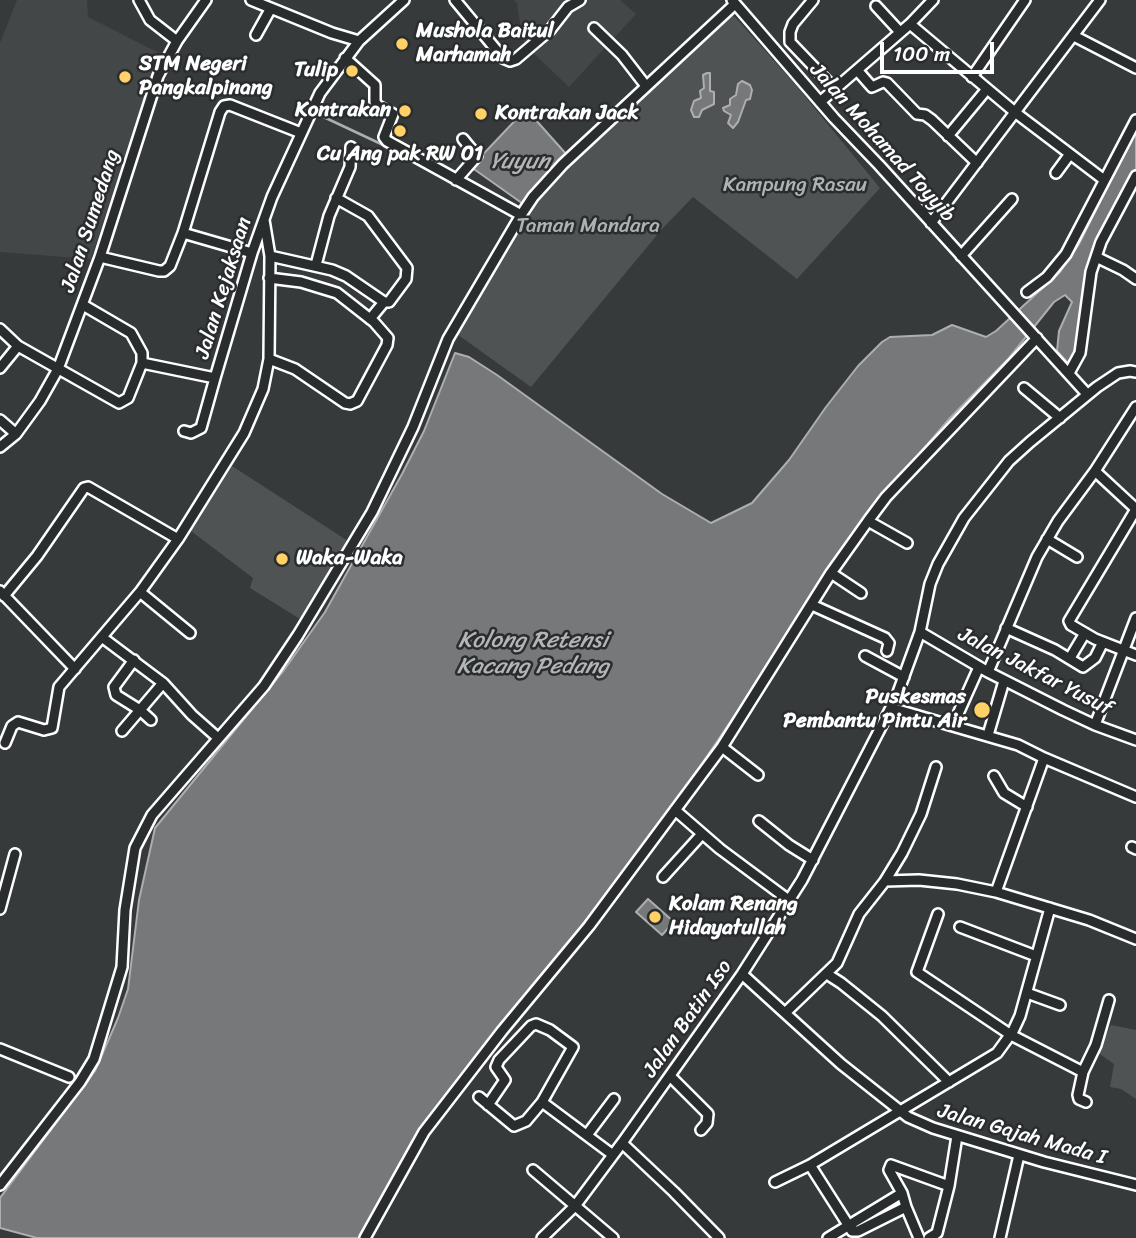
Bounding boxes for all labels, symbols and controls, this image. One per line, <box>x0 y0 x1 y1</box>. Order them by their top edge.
place label: Mushola Baitul Marhamah <box>416 19 554 69</box>
scale bar <box>884 28 998 72</box>
text: 100 m <box>893 35 950 73</box>
marker: Mushola Baitul Marhamah <box>394 36 410 52</box>
place label: STM Negeri Pangkalpinang <box>139 52 273 102</box>
place label: Tulip <box>294 58 338 84</box>
street label: Jalan Mohamad Toyyib <box>804 58 960 228</box>
marker: Tulip <box>344 63 360 79</box>
marker: STM Negeri Pangkalpinang <box>117 69 133 85</box>
place label: Kontrakan <box>295 98 391 124</box>
place label: Kontrakan Jack <box>495 101 639 127</box>
marker: Kontrakan <box>397 103 413 119</box>
marker: Kontrakan Jack <box>473 106 489 122</box>
marker: Cu Ang pak RW 01 <box>392 123 408 139</box>
place label: Cu Ang pak RW 01 <box>317 142 483 168</box>
street label: Jalan Sumedang <box>56 146 126 296</box>
water label: Yuyun <box>490 148 550 176</box>
park label: Kampung Rasau <box>723 173 867 199</box>
street label: Jalan Kejaksaan <box>190 214 258 362</box>
park label: Taman Mandara <box>516 214 660 240</box>
place label: Waka-Waka <box>296 546 403 572</box>
marker: Waka-Waka <box>274 551 290 567</box>
street label: Jalan Jakfar Yusuf <box>954 622 1116 722</box>
water label: Kolong Retensi Kacang Pedang <box>457 627 609 681</box>
place label: Puskesmas Pembantu Pintu Air <box>783 685 966 735</box>
marker: Puskesmas Pembantu Pintu Air <box>972 700 992 720</box>
place label: Kolam Renang Hidayatullah <box>669 892 798 942</box>
marker: Kolam Renang Hidayatullah <box>647 909 663 925</box>
street label: Jalan Batin Iso <box>638 955 738 1083</box>
street label: Jalan Gajah Mada I <box>935 1099 1109 1171</box>

